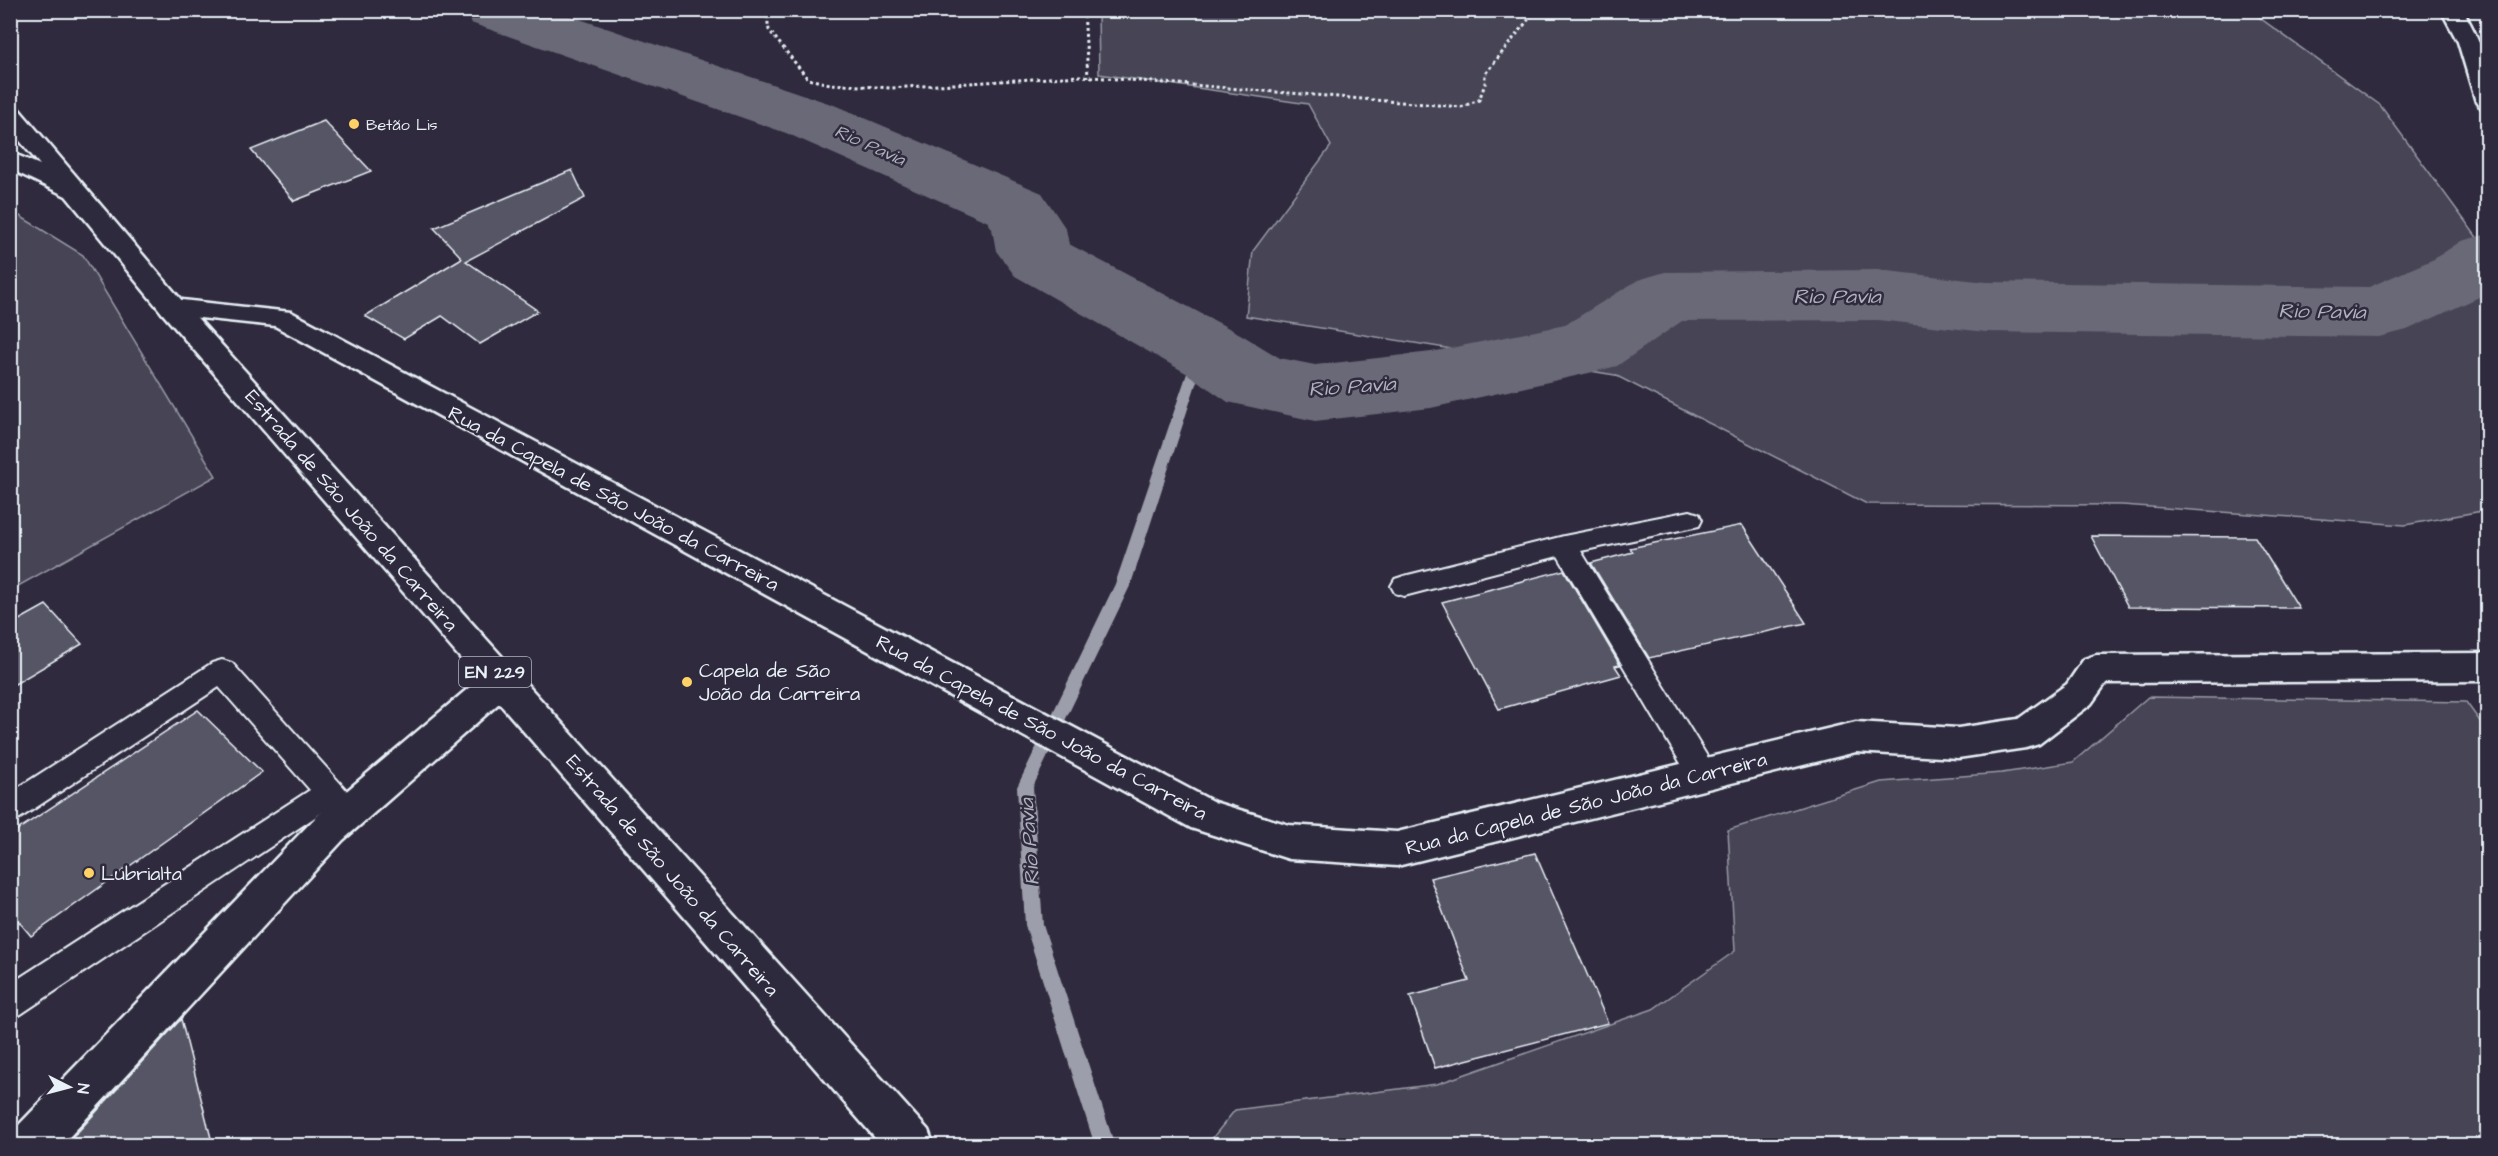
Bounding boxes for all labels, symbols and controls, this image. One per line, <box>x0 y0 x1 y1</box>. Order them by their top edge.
place label: Betão Lis <box>366 114 438 136</box>
marker: Betão Lis <box>347 117 361 131</box>
water label: Rio Pavia <box>831 119 910 172</box>
water label: Rio Pavia <box>1793 282 1882 311</box>
water label: Rio Pavia <box>2278 296 2367 327</box>
water label: Rio Pavia <box>1308 369 1398 404</box>
street label: Estrada de São João da Carreira <box>238 384 464 638</box>
street label: Rua da Capela de São João da Carreira <box>443 399 784 598</box>
street label: Rua da Capela de São João da Carreira <box>871 628 1212 827</box>
road number: EN 229 <box>459 657 531 687</box>
place label: Capela de São João da Carreira <box>699 657 860 708</box>
marker: Capela de São João da Carreira <box>680 675 694 689</box>
street label: Rua da Capela de São João da Carreira <box>1403 745 1770 862</box>
street label: Estrada de São João da Carreira <box>559 749 785 1003</box>
water label: Rio Pavia <box>1012 796 1047 886</box>
place label: Lubrialta <box>101 860 182 888</box>
marker: Lubrialta <box>82 866 96 880</box>
north arrow <box>39 1057 99 1117</box>
text: N <box>71 1082 94 1095</box>

